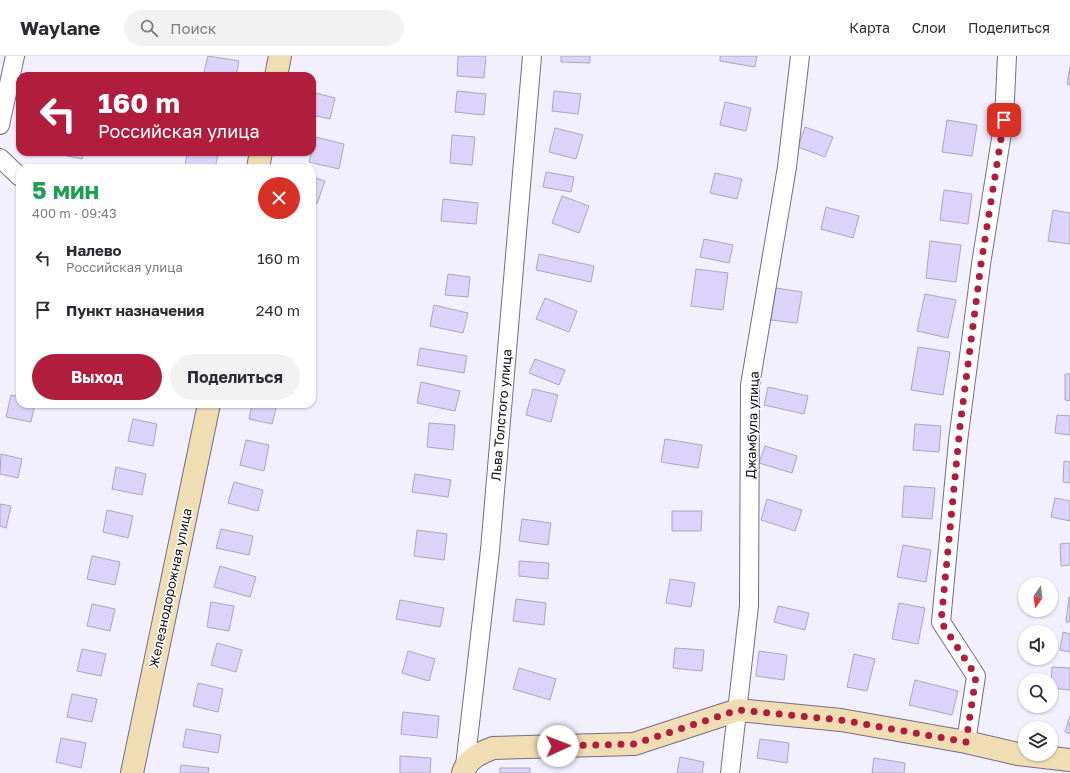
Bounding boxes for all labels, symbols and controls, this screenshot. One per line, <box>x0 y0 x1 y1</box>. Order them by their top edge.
search box <box>124 10 404 46</box>
text: Waylane <box>20 16 100 39</box>
icon: search <box>138 17 160 39</box>
text: Поиск <box>170 19 216 37</box>
text: Карта <box>849 19 890 36</box>
text: Слои <box>912 19 946 36</box>
text: Поделиться <box>968 19 1050 36</box>
text: 160 m <box>98 86 180 119</box>
icon: left <box>32 88 84 140</box>
pin <box>987 103 1021 137</box>
icon: arrive <box>993 109 1015 131</box>
text: Российская улица <box>98 120 260 142</box>
text: 5 мин <box>32 175 99 204</box>
button: close <box>258 177 300 219</box>
text: 400 m · 09:43 <box>32 205 117 221</box>
text: Налево <box>66 241 122 259</box>
icon: left <box>32 247 54 269</box>
text: 160 m <box>257 249 300 267</box>
text: Российская улица <box>66 259 183 275</box>
icon: arrive <box>32 299 54 321</box>
text: Пункт назначения <box>66 301 204 319</box>
text: 240 m <box>256 301 300 319</box>
street label: Льва Толстого улица <box>487 348 515 482</box>
button: Выход <box>32 354 162 400</box>
button: Поделиться <box>170 354 300 400</box>
street label: Джамбула улица <box>742 371 762 479</box>
street label: Железнодорожная улица <box>145 507 195 669</box>
north arrow <box>1018 577 1058 617</box>
map controls <box>1018 577 1058 761</box>
button: sound <box>1018 625 1058 665</box>
button: search <box>1018 673 1058 713</box>
button: layers <box>1018 721 1058 761</box>
position arrow <box>537 725 579 767</box>

